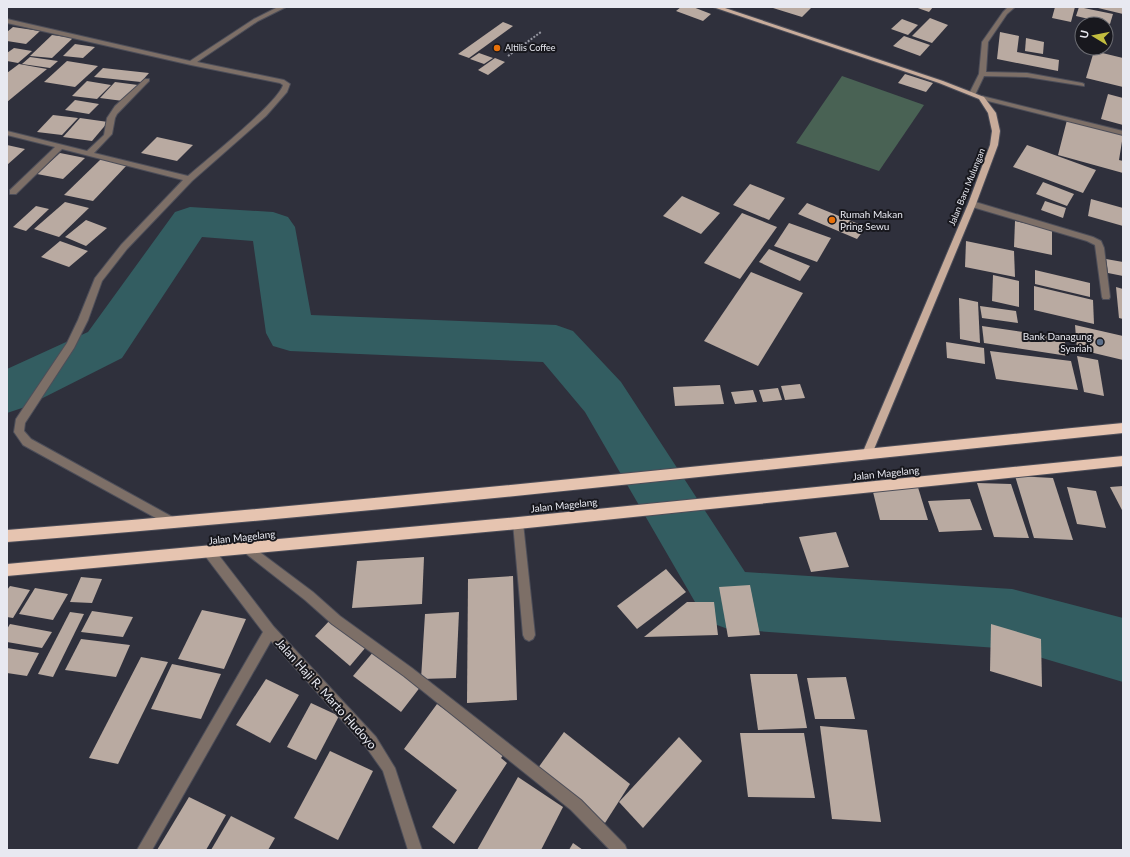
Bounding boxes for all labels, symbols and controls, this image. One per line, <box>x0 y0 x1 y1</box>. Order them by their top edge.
north arrow <box>1074 16 1114 56</box>
text: U <box>1077 29 1091 39</box>
place label: Altilis Coffee <box>505 42 556 53</box>
marker: Altilis Coffee <box>492 43 502 53</box>
street label: Jalan Baru Mulungan <box>946 147 987 227</box>
place label: Rumah Makan Pring Sewu <box>840 208 903 232</box>
marker: Rumah Makan Pring Sewu <box>827 215 837 225</box>
place label: Bank Danagung Syariah <box>1023 330 1092 354</box>
marker: Bank Danagung Syariah <box>1095 337 1105 347</box>
street label: Jalan Magelang <box>852 464 920 482</box>
street label: Jalan Magelang <box>530 496 598 514</box>
street label: Jalan Magelang <box>208 528 276 546</box>
street label: Jalan Haji R. Marto Hudoyo <box>273 635 380 752</box>

